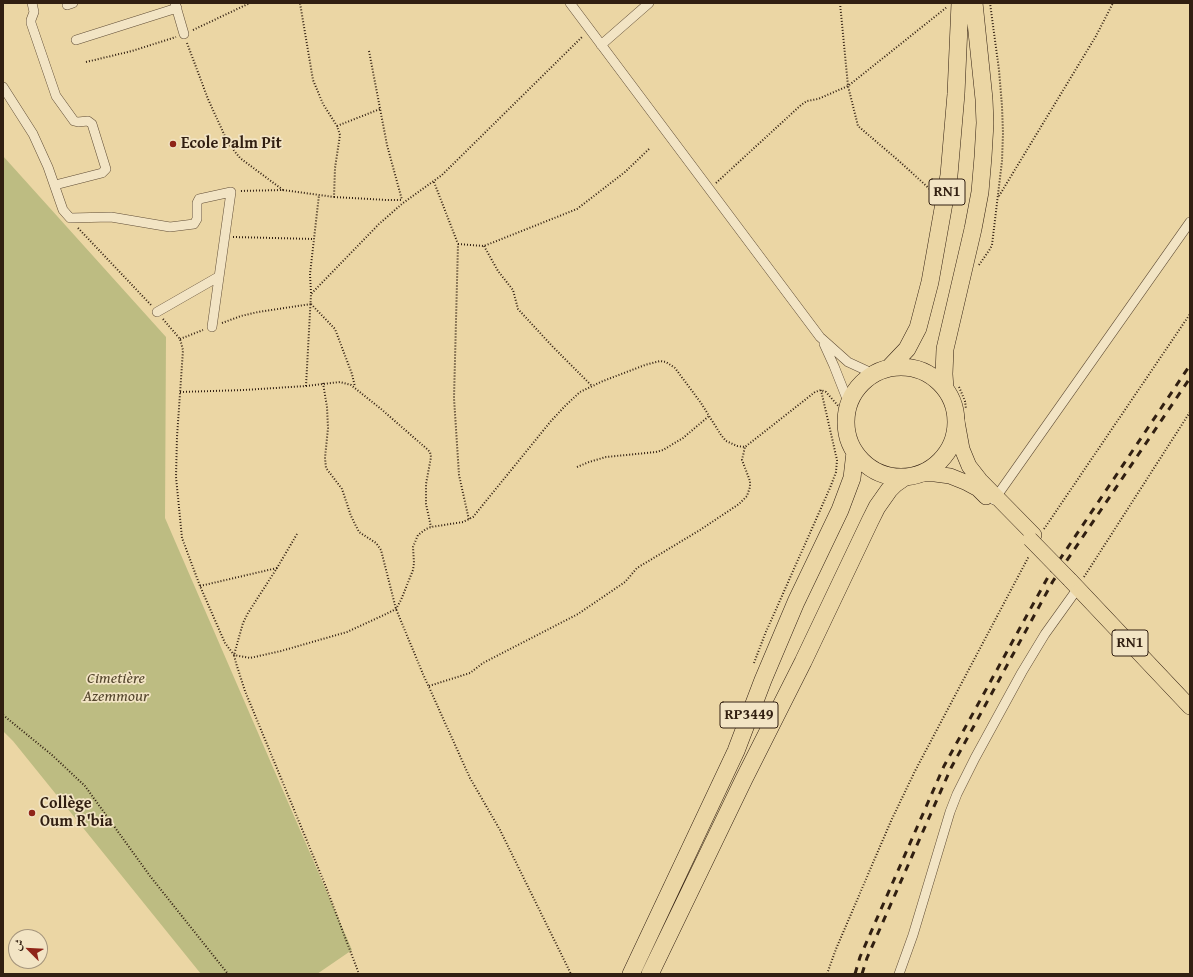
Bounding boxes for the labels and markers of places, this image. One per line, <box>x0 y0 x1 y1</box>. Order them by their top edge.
place label: Ecole Palm Pit <box>181 134 282 154</box>
marker: Ecole Palm Pit <box>168 139 178 149</box>
place label: Collège Oum R'bia <box>40 794 113 832</box>
marker: Collège Oum R'bia <box>27 808 37 818</box>

